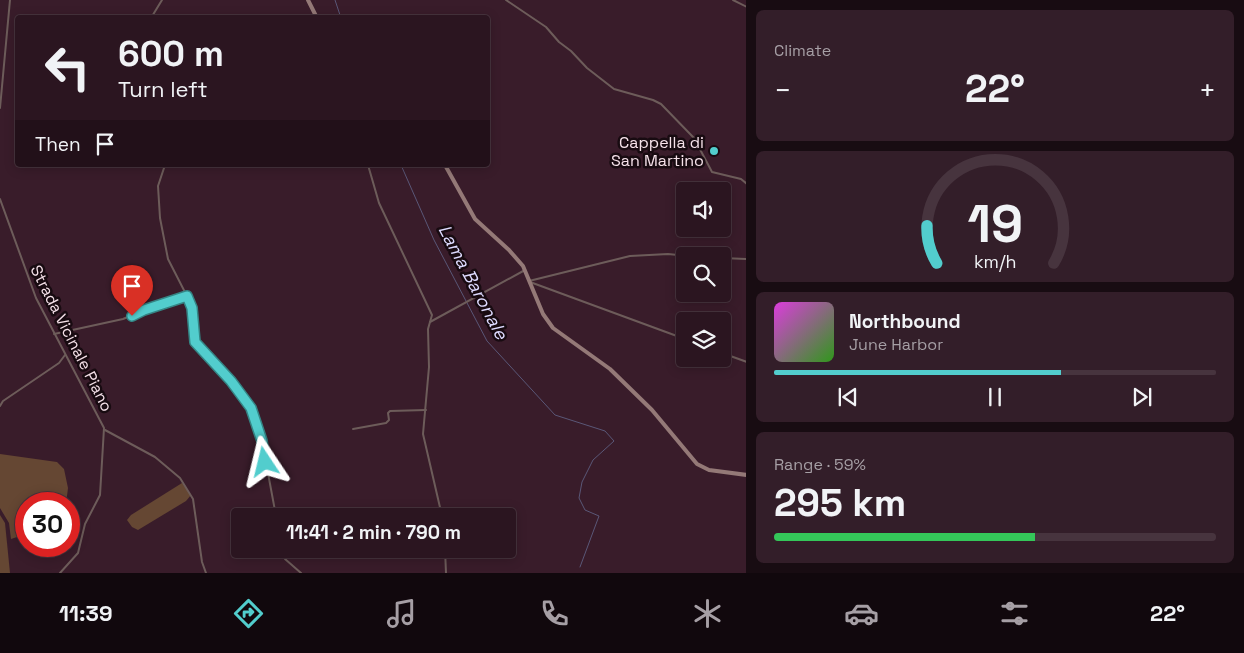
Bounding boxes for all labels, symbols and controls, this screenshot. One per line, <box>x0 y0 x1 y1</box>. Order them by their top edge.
text: 600 m <box>118 32 224 76</box>
icon: left <box>35 35 100 100</box>
text: Climate <box>774 40 831 61</box>
text: 22° <box>965 65 1025 113</box>
text: − <box>774 72 791 108</box>
text: + <box>1199 72 1216 108</box>
text: Turn left <box>118 75 208 103</box>
icon: arrive <box>91 130 119 158</box>
text: Then <box>35 132 81 157</box>
place label: Cappella di San Martino <box>611 132 704 171</box>
marker: Cappella di San Martino <box>708 145 720 157</box>
map controls <box>676 182 731 367</box>
button: sound <box>676 182 731 237</box>
text: 19 <box>967 191 1023 257</box>
water label: Lama Baronale <box>433 220 514 344</box>
button: search <box>676 247 731 302</box>
text: km/h <box>974 250 1016 273</box>
street label: Strada Vicinale Piano <box>26 261 118 415</box>
pin <box>111 265 153 316</box>
icon: arrive <box>118 272 146 300</box>
text: Northbound <box>849 309 961 334</box>
button: layers <box>676 312 731 367</box>
text: June Harbor <box>849 334 943 355</box>
icon: previous <box>834 383 862 411</box>
icon: pause <box>981 383 1009 411</box>
icon: next <box>1128 383 1156 411</box>
position arrow <box>238 435 290 487</box>
text: Range · 59% <box>774 454 866 475</box>
text: 295 km <box>774 479 906 527</box>
speed limit sign: 30 <box>15 492 80 557</box>
text: 11:41 · 2 min · 790 m <box>286 520 461 545</box>
icon: directions <box>231 596 266 631</box>
icon: music <box>384 596 419 631</box>
icon: phone <box>537 596 572 631</box>
icon: climate <box>690 596 725 631</box>
icon: car <box>844 596 879 631</box>
icon: filters <box>997 596 1032 631</box>
text: 11:39 <box>59 599 113 627</box>
text: 22° <box>1150 599 1185 627</box>

